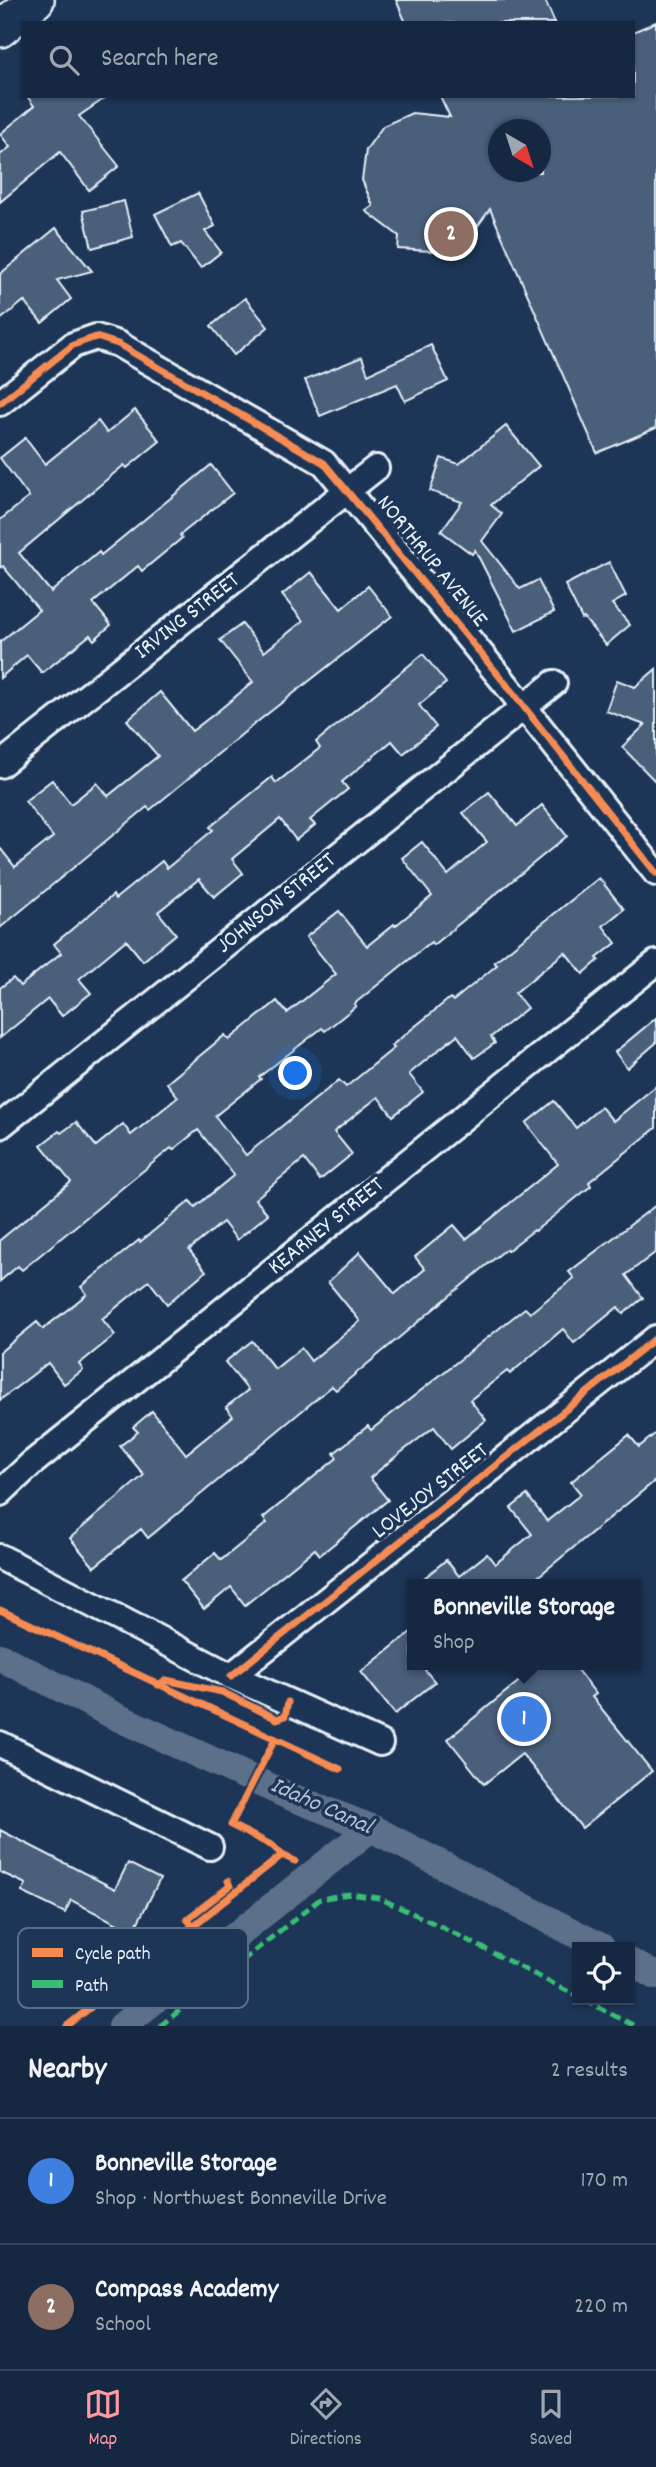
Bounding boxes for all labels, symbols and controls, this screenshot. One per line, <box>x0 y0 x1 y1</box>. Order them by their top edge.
search box <box>21 21 635 98</box>
icon: search <box>45 41 83 79</box>
text: Search here <box>101 41 219 78</box>
north arrow <box>488 119 551 182</box>
pin: 2 <box>428 208 474 260</box>
street label: NORTHRUP AVENUE <box>367 489 495 636</box>
street label: IRVING STREET <box>128 565 248 669</box>
street label: JOHNSON STREET <box>210 845 344 963</box>
your location <box>278 1056 312 1090</box>
street label: KEARNEY STREET <box>262 1170 392 1284</box>
street label: LOVEJOY STREET <box>366 1436 496 1548</box>
popup <box>407 1579 641 1670</box>
text: Bonneville Storage <box>433 1590 615 1627</box>
text: Shop <box>433 1627 475 1660</box>
pin: 1 <box>501 1693 547 1745</box>
water label: Idaho Canal <box>265 1769 379 1845</box>
legend <box>18 1928 248 2008</box>
text: Cycle path <box>75 1942 150 1969</box>
map controls <box>572 1942 635 2005</box>
button: locate <box>572 1942 635 2005</box>
text: Path <box>75 1974 108 2001</box>
text: Nearby <box>28 2050 106 2093</box>
text: 2 results <box>551 2055 628 2088</box>
text: Bonneville Storage <box>95 2146 277 2183</box>
text: 1 <box>48 2165 54 2198</box>
text: 170 m <box>581 2165 628 2198</box>
text: Shop · Northwest Bonneville Drive <box>95 2183 387 2216</box>
text: Compass Academy <box>95 2272 278 2309</box>
text: 2 <box>46 2291 56 2324</box>
text: 220 m <box>574 2291 628 2324</box>
text: School <box>95 2309 151 2342</box>
tab: Map <box>84 2385 122 2454</box>
tab: Directions <box>290 2385 362 2454</box>
tab: Saved <box>530 2385 572 2454</box>

